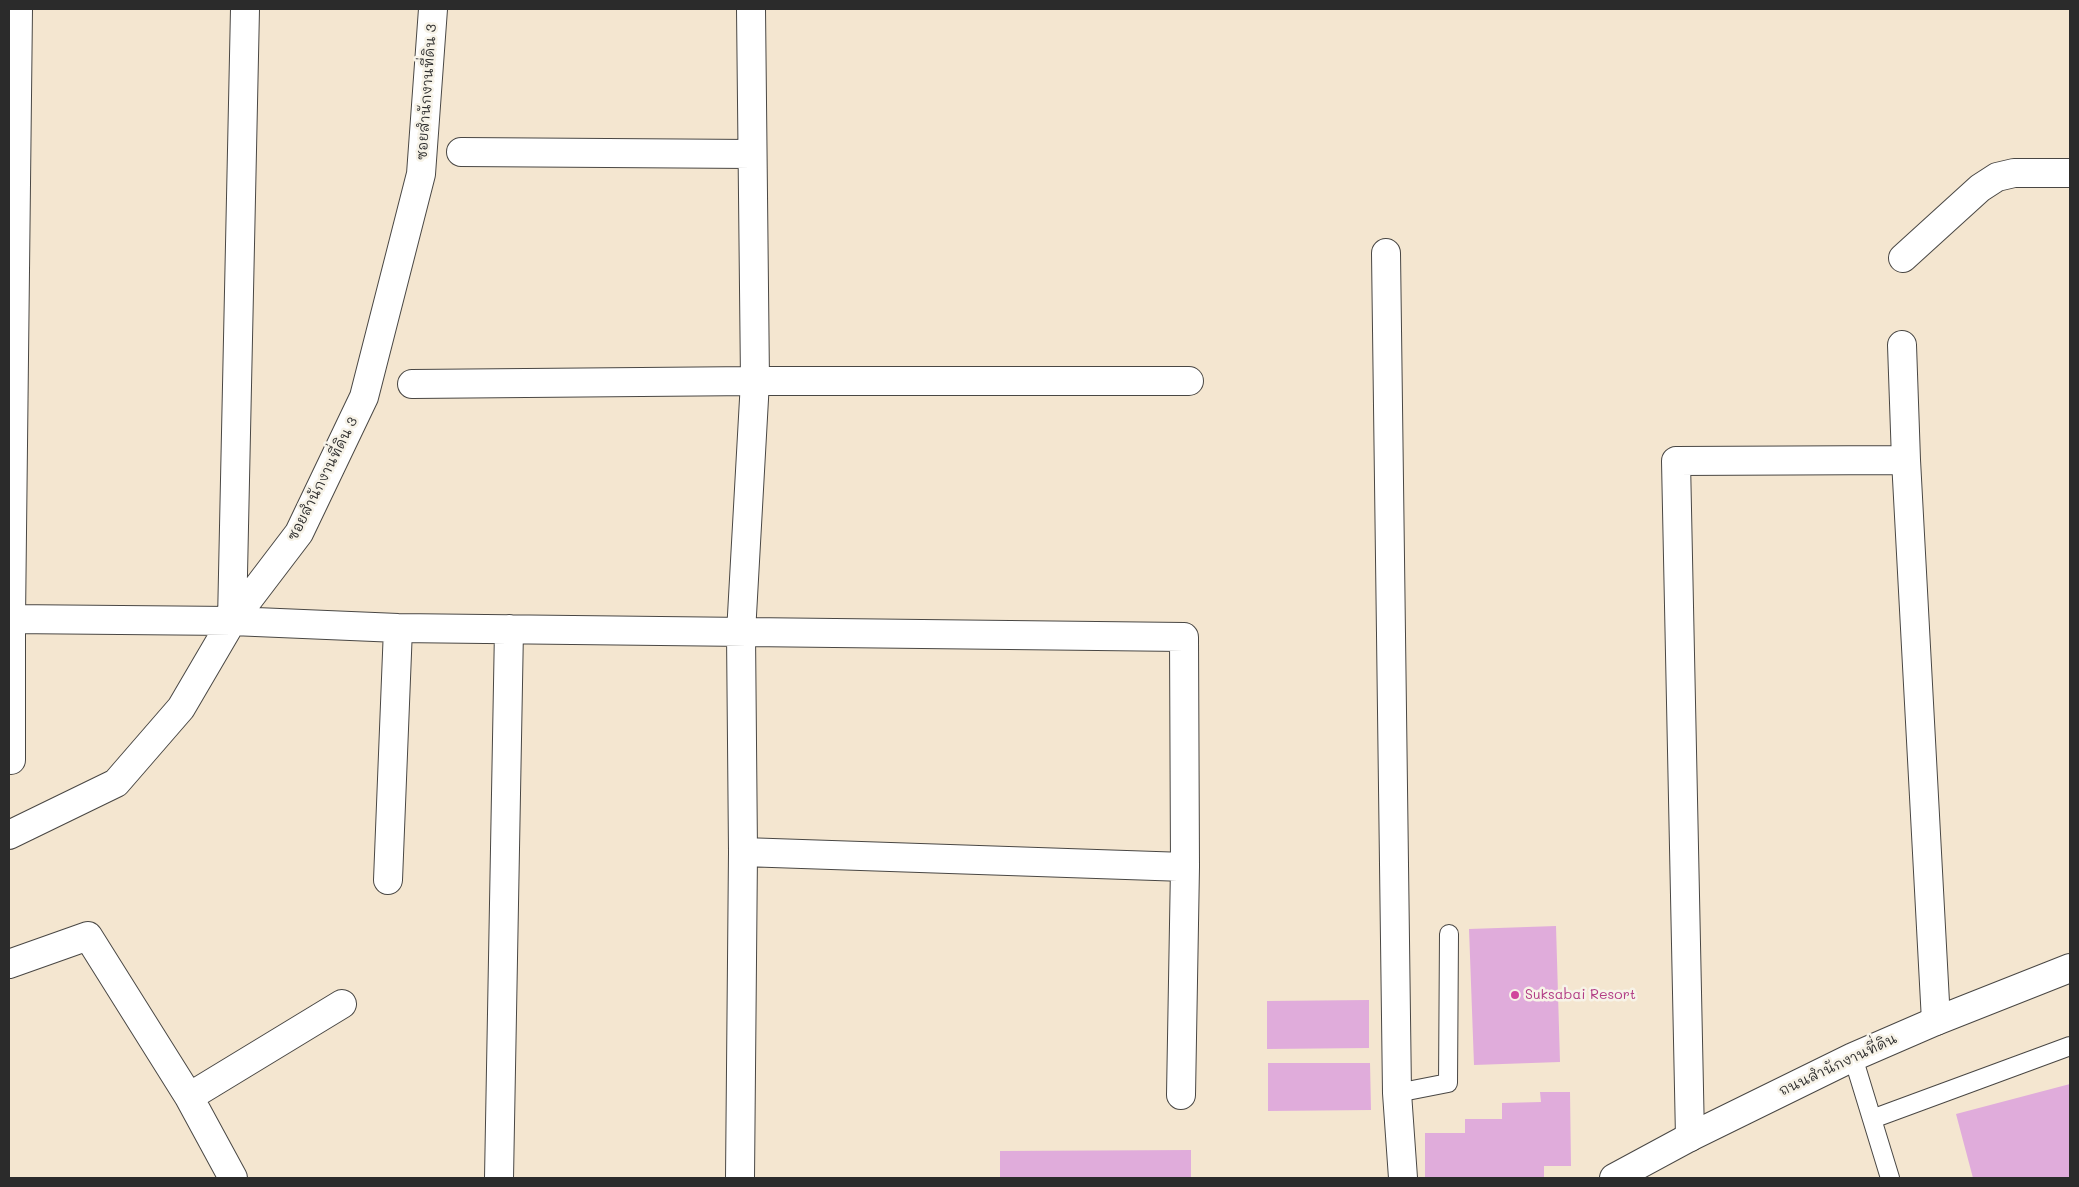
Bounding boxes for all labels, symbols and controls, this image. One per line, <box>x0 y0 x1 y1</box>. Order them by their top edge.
street label: ซอยสำนักงานที่ดิน 3 <box>414 23 440 161</box>
street label: ซอยสำนักงานที่ดิน 3 <box>285 414 361 544</box>
place label: Suksabai Resort <box>1525 987 1636 1003</box>
marker: Suksabai Resort <box>1509 989 1521 1001</box>
street label: ถนนสำนักงานที่ดิน <box>1776 1030 1900 1100</box>

